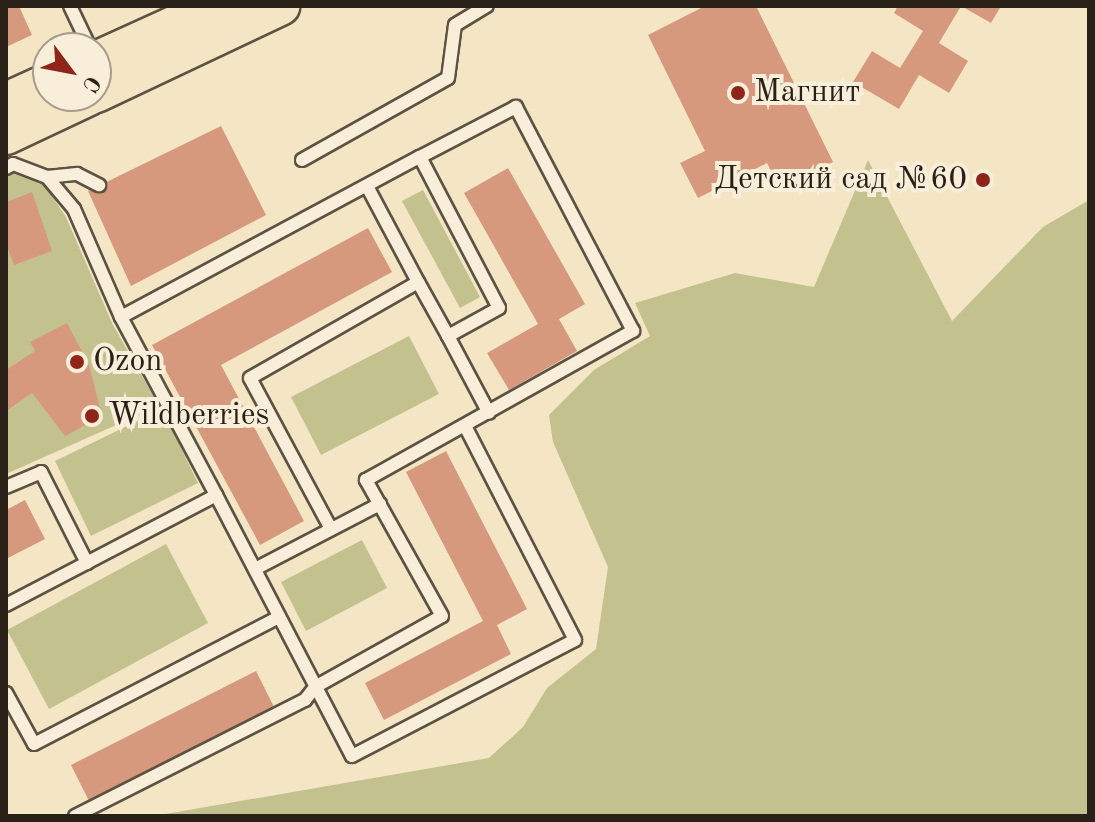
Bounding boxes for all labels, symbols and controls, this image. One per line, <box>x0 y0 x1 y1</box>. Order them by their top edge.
north arrow <box>32 32 112 112</box>
text: С <box>77 72 104 96</box>
place label: Магнит <box>754 74 860 112</box>
marker: Магнит <box>729 84 747 102</box>
place label: Детский сад №60 <box>714 161 967 199</box>
marker: Детский сад №60 <box>974 171 992 189</box>
place label: Ozon <box>93 343 163 381</box>
marker: Ozon <box>68 353 86 371</box>
place label: Wildberries <box>108 397 269 435</box>
marker: Wildberries <box>83 407 101 425</box>

